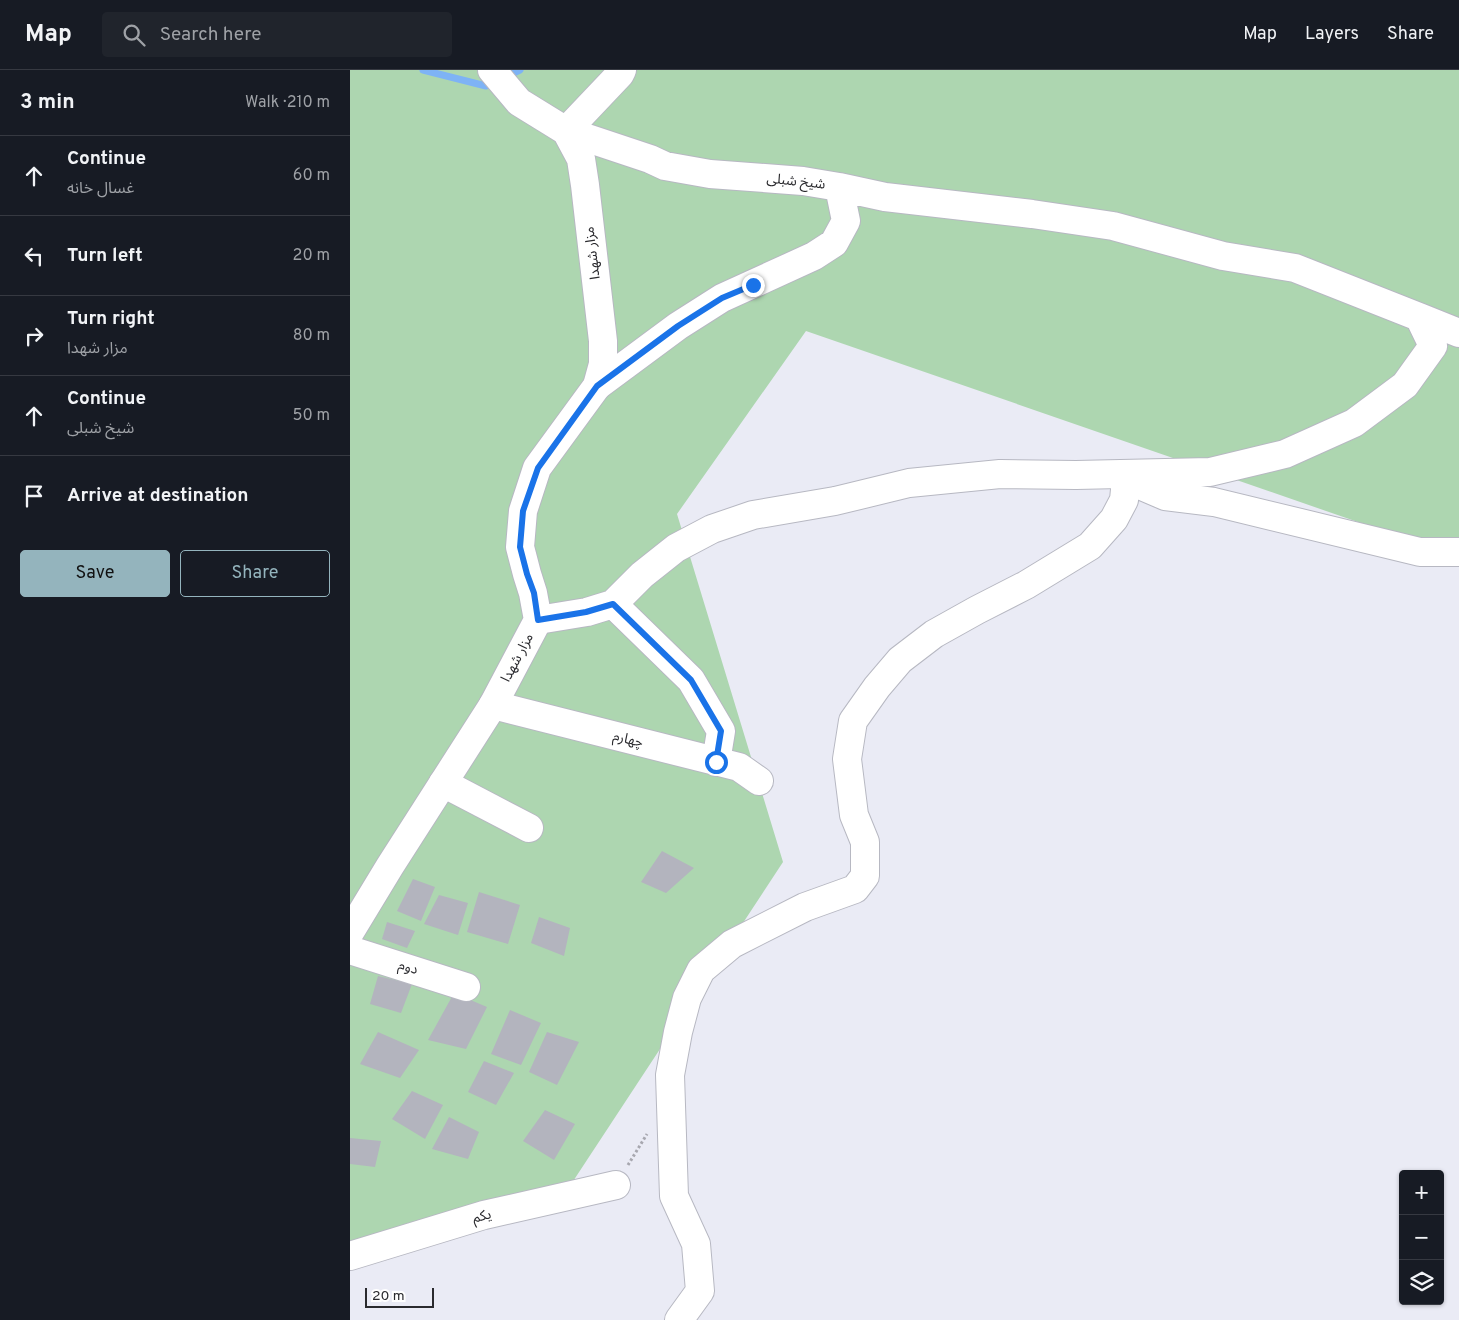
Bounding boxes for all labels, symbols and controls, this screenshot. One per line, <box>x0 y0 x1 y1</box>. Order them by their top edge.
search box <box>102 12 452 57</box>
text: Map <box>25 20 72 50</box>
icon: search <box>120 21 148 49</box>
text: Search here <box>160 23 261 47</box>
text: Map <box>1243 23 1277 46</box>
text: Layers <box>1305 23 1359 46</box>
text: Share <box>1387 23 1434 46</box>
text: 3 min <box>20 89 75 116</box>
text: Walk · 210 m <box>245 93 330 113</box>
text: Continue <box>67 147 146 171</box>
icon: ahead <box>20 162 48 190</box>
text: 60 m <box>293 166 330 186</box>
street label: شیخ شبلی <box>766 170 826 195</box>
text: غسال خانه <box>67 179 134 199</box>
street label: مزار شهدا <box>581 226 605 280</box>
icon: left <box>20 242 48 270</box>
text: Turn left <box>67 244 143 268</box>
text: 20 m <box>293 246 330 266</box>
route end <box>742 274 765 297</box>
text: Turn right <box>67 307 155 331</box>
icon: right <box>20 322 48 350</box>
text: 80 m <box>293 326 330 346</box>
text: مزار شهدا <box>67 339 128 359</box>
text: Continue <box>67 387 146 411</box>
icon: ahead <box>20 402 48 430</box>
text: 50 m <box>293 406 330 426</box>
text: شیخ شبلی <box>67 419 134 439</box>
icon: arrive <box>20 482 48 510</box>
text: Arrive at destination <box>67 484 248 508</box>
button: Save <box>20 550 170 597</box>
button: Share <box>180 550 330 597</box>
street label: مزار شهدا <box>498 631 538 685</box>
street label: چهارم <box>611 728 645 753</box>
route start <box>705 751 728 774</box>
street label: دوم <box>396 957 420 980</box>
map controls <box>1399 1170 1444 1305</box>
button: + <box>1399 1170 1444 1215</box>
street label: یکم <box>471 1206 494 1229</box>
button: − <box>1399 1215 1444 1260</box>
button: layers <box>1399 1260 1444 1305</box>
scale bar <box>365 1285 434 1308</box>
text: 20 m <box>372 1288 405 1305</box>

